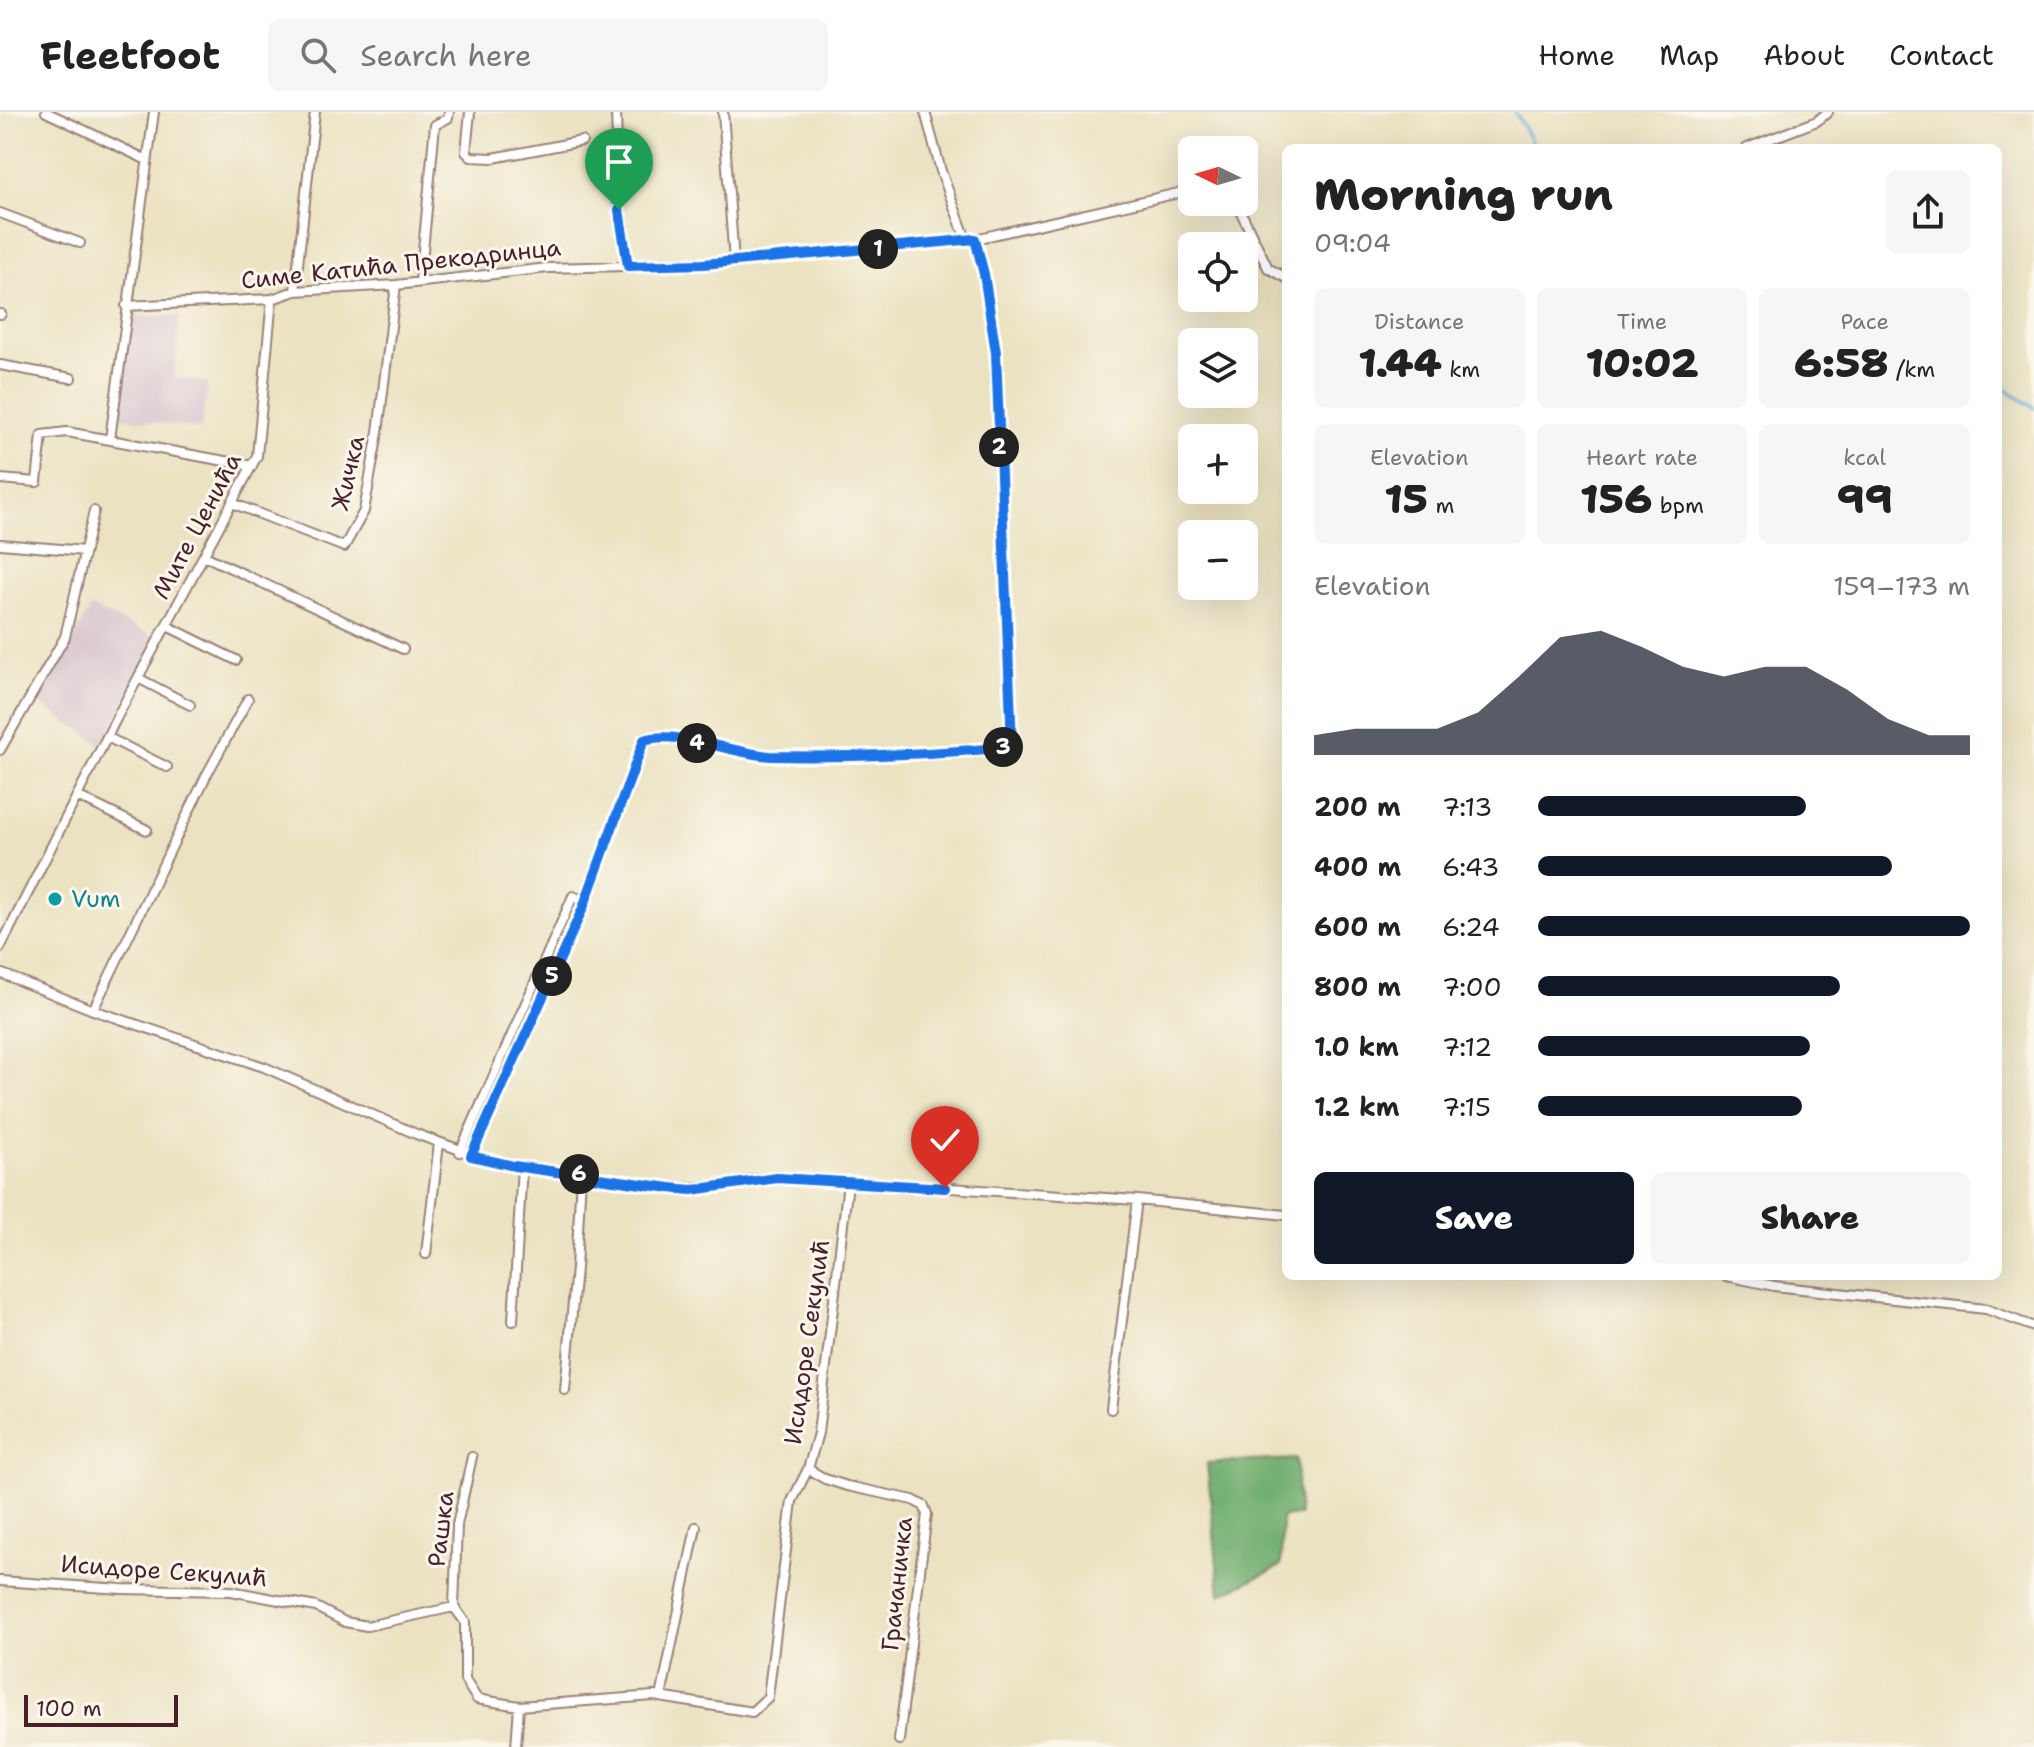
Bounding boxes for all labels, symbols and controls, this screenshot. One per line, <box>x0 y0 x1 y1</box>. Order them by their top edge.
search box <box>268 19 828 91</box>
text: Fleetfoot <box>40 30 220 81</box>
icon: search <box>296 33 340 77</box>
text: Search here <box>360 35 532 76</box>
text: Home <box>1538 36 1615 74</box>
text: Map <box>1659 36 1719 74</box>
text: About <box>1763 36 1845 74</box>
text: Contact <box>1889 36 1994 74</box>
pin <box>585 128 653 210</box>
north arrow <box>1178 136 1258 216</box>
map controls <box>1178 136 1258 600</box>
icon: arrive <box>597 140 641 184</box>
text: Morning run <box>1314 165 1613 224</box>
button: share <box>1886 170 1970 254</box>
text: 09:04 <box>1314 225 1391 260</box>
pin: 1 <box>858 229 898 269</box>
street label: Симе Катића Прекодринца <box>239 231 563 297</box>
button: locate <box>1178 232 1258 312</box>
text: 1 <box>873 234 883 263</box>
text: Distance <box>1374 307 1464 336</box>
text: Time <box>1617 307 1667 336</box>
text: Pace <box>1840 307 1889 336</box>
button: layers <box>1178 328 1258 408</box>
text: 1.44 <box>1358 336 1442 390</box>
text: 10:02 <box>1586 336 1698 390</box>
text: 6:58 <box>1794 336 1888 390</box>
text: km <box>1442 355 1480 384</box>
text: /km <box>1888 355 1935 384</box>
button: + <box>1178 424 1258 504</box>
pin: 2 <box>979 427 1019 467</box>
street label: Жичка <box>324 432 372 514</box>
text: 2 <box>991 432 1007 461</box>
text: Elevation <box>1370 443 1469 472</box>
text: Heart rate <box>1586 443 1698 472</box>
text: kcal <box>1843 443 1886 472</box>
street label: Мите Ценића <box>145 447 249 605</box>
text: 15 <box>1384 472 1428 526</box>
text: 156 <box>1580 472 1652 526</box>
text: 99 <box>1837 472 1893 526</box>
text: m <box>1428 491 1454 520</box>
text: bpm <box>1652 491 1704 520</box>
button: − <box>1178 520 1258 600</box>
text: Elevation <box>1314 568 1430 603</box>
text: 159–173 m <box>1833 568 1970 603</box>
pin: 4 <box>677 723 717 763</box>
pin: 3 <box>983 727 1023 767</box>
text: 4 <box>689 728 705 757</box>
text: 3 <box>995 732 1011 761</box>
text: 200 m <box>1314 789 1401 824</box>
text: 7:13 <box>1442 789 1492 824</box>
text: 400 m <box>1314 849 1401 884</box>
text: 6:43 <box>1442 849 1500 884</box>
place label: Vum <box>71 883 120 915</box>
marker: Vum <box>46 890 64 908</box>
text: 600 m <box>1314 909 1401 944</box>
text: 6:24 <box>1442 909 1500 944</box>
pin: 5 <box>532 956 572 996</box>
text: 5 <box>545 961 559 990</box>
text: 800 m <box>1314 969 1401 1004</box>
text: 7:00 <box>1442 969 1502 1004</box>
text: 1.0 km <box>1314 1029 1399 1064</box>
text: 7:12 <box>1442 1029 1492 1064</box>
text: 1.2 km <box>1314 1089 1399 1124</box>
text: 7:15 <box>1442 1089 1491 1124</box>
pin <box>911 1106 979 1188</box>
icon: check <box>923 1118 967 1162</box>
pin: 6 <box>559 1154 599 1194</box>
text: 6 <box>571 1159 587 1188</box>
button: Save <box>1314 1172 1634 1264</box>
button: Share <box>1650 1172 1970 1264</box>
street label: Исидоре Секулић <box>777 1237 837 1447</box>
street label: Рашка <box>420 1489 462 1569</box>
street label: Грачаничка <box>874 1515 920 1653</box>
street label: Исидоре Секулић <box>60 1548 268 1594</box>
scale bar <box>24 1691 178 1727</box>
text: 100 m <box>36 1694 102 1723</box>

